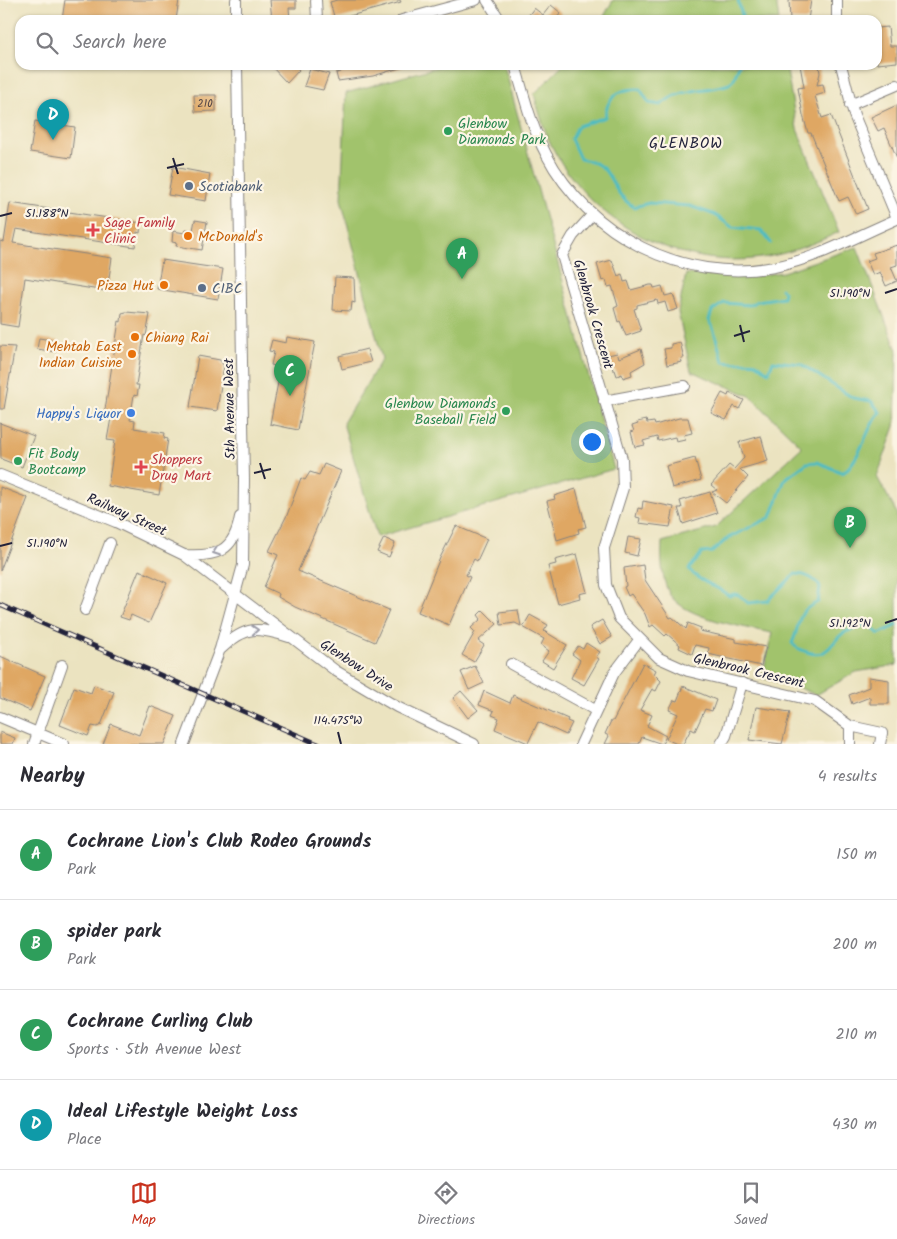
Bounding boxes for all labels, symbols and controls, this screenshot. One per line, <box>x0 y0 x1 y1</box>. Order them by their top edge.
search box <box>15 15 882 70</box>
text: Search here <box>73 28 167 58</box>
icon: search <box>33 29 61 57</box>
house number: 210 <box>197 95 213 113</box>
pin: D <box>37 99 69 140</box>
place label: Glenbow Diamonds Park <box>458 113 546 151</box>
marker: Glenbow Diamonds Park <box>442 125 454 137</box>
district label: GLENBOW <box>649 132 723 156</box>
place label: Scotiabank <box>199 176 263 198</box>
marker: Scotiabank <box>183 180 195 192</box>
text: 51.188°N <box>25 204 69 223</box>
place label: Sage Family Clinic <box>104 212 175 250</box>
marker: Sage Family Clinic <box>86 223 100 237</box>
place label: McDonald's <box>198 226 263 248</box>
marker: McDonald's <box>182 230 194 242</box>
pin: A <box>446 238 478 279</box>
street label: Glenbrook Crescent <box>567 257 619 372</box>
place label: Pizza Hut <box>97 275 155 297</box>
place label: CIBC <box>212 278 242 300</box>
marker: Pizza Hut <box>158 279 170 291</box>
marker: CIBC <box>196 282 208 294</box>
text: 51.190°N <box>830 284 870 303</box>
place label: Chiang Rai <box>145 327 209 349</box>
marker: Chiang Rai <box>129 331 141 343</box>
place label: Mehtab East Indian Cuisine <box>39 336 123 374</box>
marker: Mehtab East Indian Cuisine <box>126 348 138 360</box>
pin: C <box>274 355 306 396</box>
street label: 5th Avenue West <box>218 357 242 460</box>
place label: Glenbow Diamonds Baseball Field <box>385 393 497 431</box>
place label: Happy's Liquor <box>36 403 122 425</box>
marker: Glenbow Diamonds Baseball Field <box>500 405 512 417</box>
marker: Happy's Liquor <box>125 407 137 419</box>
your location <box>579 429 605 455</box>
place label: Fit Body Bootcamp <box>28 443 86 481</box>
place label: Shoppers Drug Mart <box>151 449 212 487</box>
marker: Fit Body Bootcamp <box>12 455 24 467</box>
marker: Shoppers Drug Mart <box>135 461 147 473</box>
street label: Railway Street <box>83 488 170 543</box>
pin: B <box>834 507 866 548</box>
text: 51.190°N <box>27 534 67 553</box>
one-way arrow <box>212 546 221 556</box>
text: 51.192°N <box>829 614 871 633</box>
one-way arrow <box>252 625 260 636</box>
street label: Glenbow Drive <box>315 634 398 698</box>
street label: Glenbrook Crescent <box>691 648 807 695</box>
text: 114.475°W <box>313 711 363 730</box>
text: Nearby <box>20 760 85 793</box>
text: 4 results <box>818 764 877 789</box>
text: Cochrane Lion's Club Rodeo Grounds <box>67 827 371 857</box>
text: A <box>31 842 41 867</box>
text: 150 m <box>836 842 877 867</box>
text: Park <box>67 857 96 882</box>
text: spider park <box>67 917 161 947</box>
text: B <box>31 932 41 957</box>
text: 200 m <box>833 932 877 957</box>
text: Park <box>67 947 96 972</box>
text: Cochrane Curling Club <box>67 1007 253 1037</box>
text: C <box>31 1022 41 1047</box>
text: 210 m <box>836 1022 877 1047</box>
text: Sports · 5th Avenue West <box>67 1037 241 1062</box>
text: Ideal Lifestyle Weight Loss <box>67 1097 298 1127</box>
text: D <box>31 1112 41 1137</box>
text: 430 m <box>832 1112 877 1137</box>
text: Place <box>67 1127 101 1152</box>
tab: Map <box>130 1179 158 1231</box>
tab: Directions <box>417 1179 475 1231</box>
tab: Saved <box>734 1179 767 1231</box>

